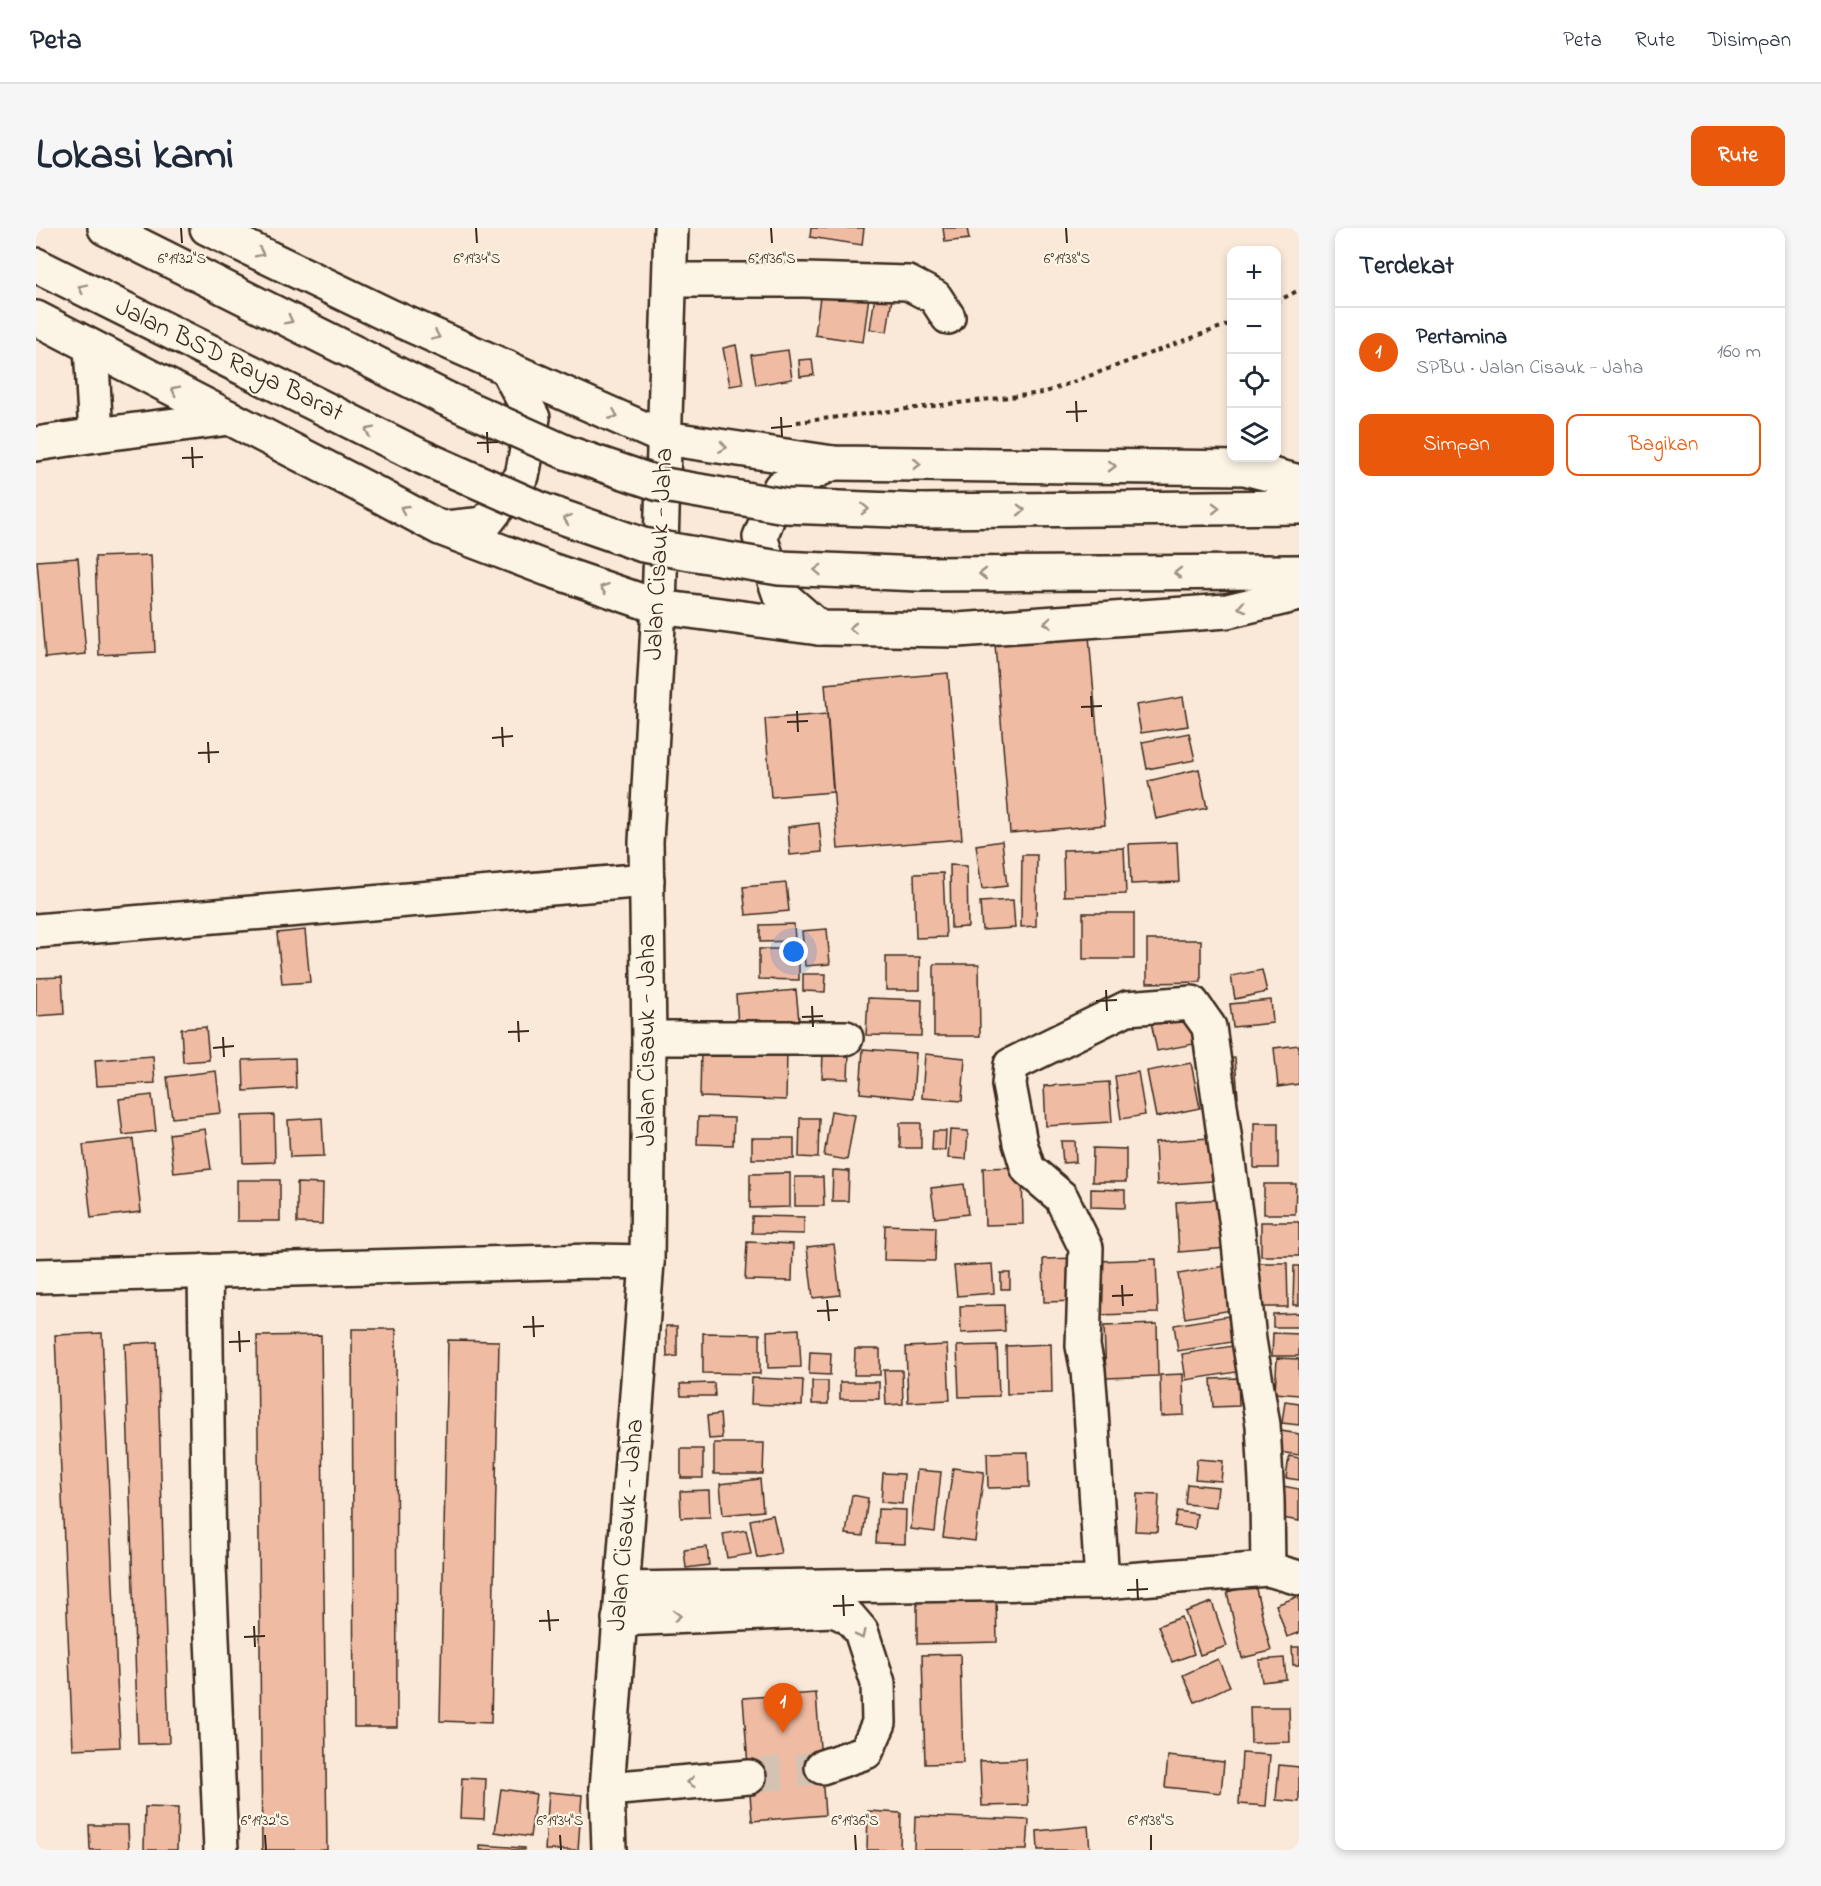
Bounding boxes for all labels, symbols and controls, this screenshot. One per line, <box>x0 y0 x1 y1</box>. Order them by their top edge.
text: Peta <box>30 21 82 62</box>
text: Peta <box>1563 26 1602 56</box>
text: Rute <box>1635 26 1675 56</box>
text: Disimpan <box>1708 26 1791 56</box>
text: Lokasi kami <box>36 126 234 187</box>
button: Rute <box>1691 126 1785 186</box>
one-way arrow <box>253 246 264 258</box>
map controls <box>1227 246 1281 462</box>
button: + <box>1227 246 1281 300</box>
text: 6°19'32"S <box>158 248 206 270</box>
text: 6°19'34"S <box>454 248 501 270</box>
text: 6°19'36"S <box>748 248 796 270</box>
text: 6°19'38"S <box>1044 248 1091 270</box>
text: Terdekat <box>1359 248 1454 286</box>
one-way arrow <box>77 284 88 295</box>
street label: Jalan BSD Raya Barat <box>108 289 350 433</box>
button: − <box>1227 300 1281 354</box>
one-way arrow <box>283 313 294 325</box>
text: Pertamina <box>1416 322 1507 354</box>
one-way arrow <box>430 329 441 341</box>
text: 1 <box>1375 338 1382 367</box>
text: 160 m <box>1717 338 1761 367</box>
button: locate <box>1227 354 1281 408</box>
text: SPBU · Jalan Cisauk - Jaha <box>1416 354 1643 383</box>
one-way arrow <box>170 386 181 397</box>
one-way arrow <box>608 408 619 420</box>
button: layers <box>1227 408 1281 462</box>
button: Simpan <box>1359 414 1554 476</box>
button: Bagikan <box>1566 414 1761 476</box>
one-way arrow <box>365 427 376 438</box>
one-way arrow <box>719 440 728 452</box>
street label: Jalan Cisauk - Jaha <box>635 447 685 661</box>
one-way arrow <box>913 458 922 470</box>
one-way arrow <box>1108 460 1117 473</box>
one-way arrow <box>1212 501 1221 514</box>
one-way arrow <box>860 502 869 515</box>
one-way arrow <box>1017 504 1026 516</box>
one-way arrow <box>400 505 410 516</box>
one-way arrow <box>562 514 573 526</box>
one-way arrow <box>814 563 823 576</box>
one-way arrow <box>1173 567 1182 579</box>
one-way arrow <box>978 568 987 580</box>
one-way arrow <box>599 583 610 596</box>
one-way arrow <box>1237 600 1247 613</box>
one-way arrow <box>1043 617 1052 630</box>
one-way arrow <box>849 622 858 634</box>
street label: Jalan Cisauk - Jaha <box>629 934 667 1146</box>
your location <box>779 937 808 966</box>
street label: Jalan Cisauk - Jaha <box>599 1417 655 1633</box>
one-way arrow <box>673 1610 682 1623</box>
one-way arrow <box>853 1629 865 1640</box>
pin: 1 <box>764 1684 802 1733</box>
one-way arrow <box>687 1775 696 1788</box>
text: 6°19'32"S <box>241 1810 289 1832</box>
text: 6°19'34"S <box>537 1810 584 1832</box>
text: 6°19'36"S <box>831 1810 879 1832</box>
text: 6°19'38"S <box>1128 1810 1175 1832</box>

